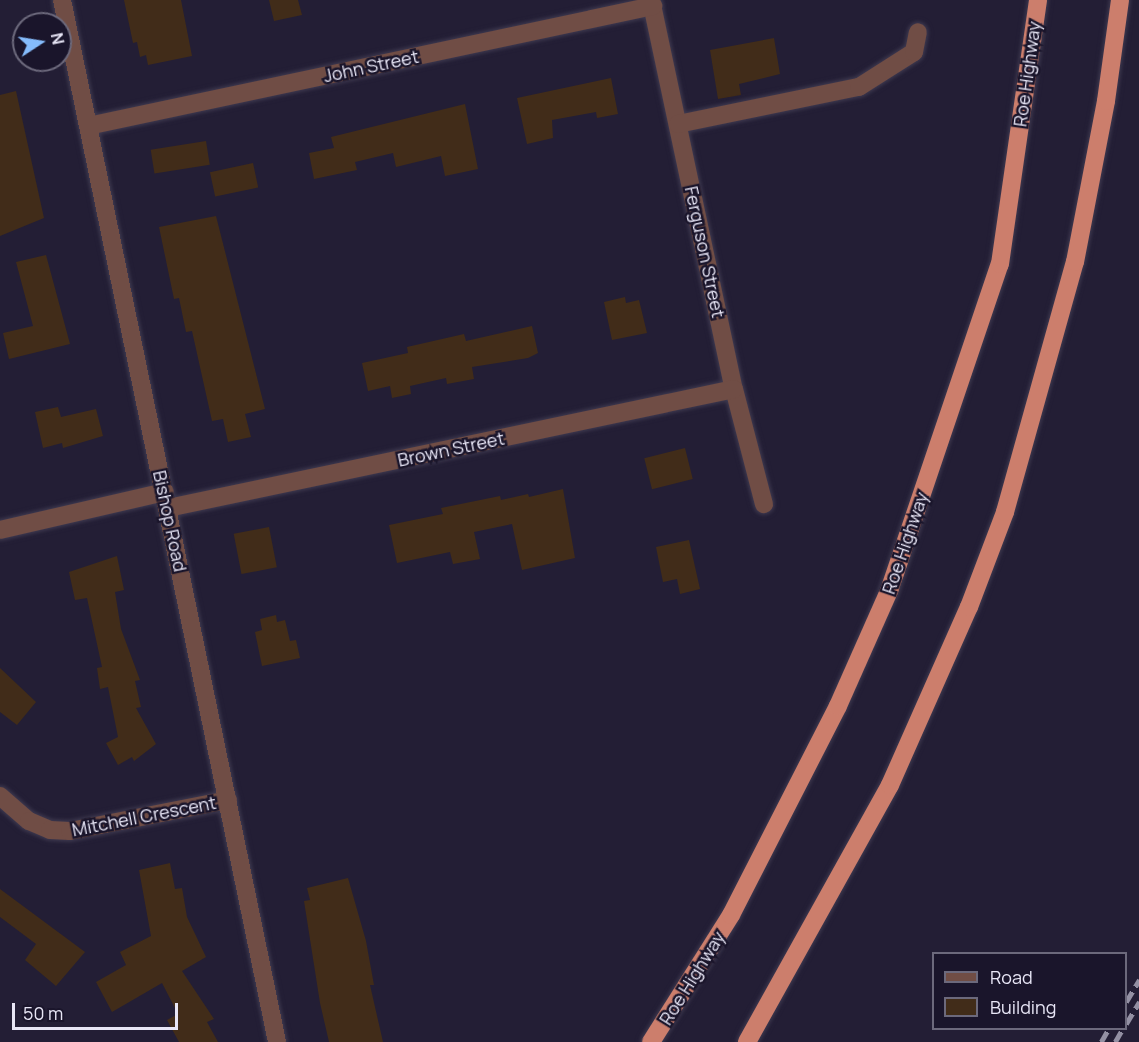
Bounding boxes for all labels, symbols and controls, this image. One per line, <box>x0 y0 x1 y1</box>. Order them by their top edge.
north arrow <box>12 12 72 72</box>
street label: Roe Highway <box>1009 20 1045 128</box>
text: N <box>46 31 70 47</box>
street label: John Street <box>321 45 421 87</box>
street label: Ferguson Street <box>681 184 729 320</box>
street label: Brown Street <box>396 427 506 471</box>
street label: Bishop Road <box>149 468 191 574</box>
street label: Roe Highway <box>877 489 933 597</box>
street label: Mitchell Crescent <box>70 791 218 841</box>
street label: Roe Highway <box>655 927 729 1029</box>
legend <box>932 952 1127 1030</box>
text: Road <box>990 965 1033 989</box>
scale bar <box>15 991 182 1029</box>
text: Building <box>990 995 1056 1019</box>
text: 50 m <box>23 1001 63 1025</box>

